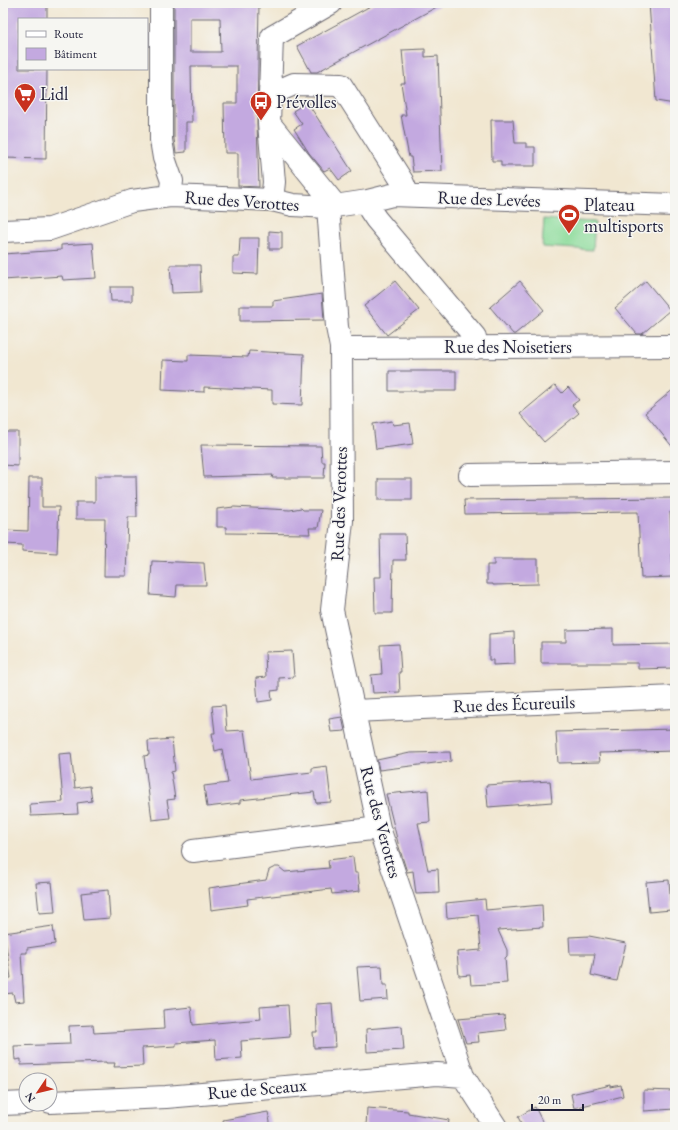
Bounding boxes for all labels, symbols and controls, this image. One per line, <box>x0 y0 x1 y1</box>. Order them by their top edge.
legend <box>18 18 148 70</box>
text: Route <box>54 26 84 42</box>
text: Bâtiment <box>54 46 97 62</box>
supermarket icon: Lidl <box>12 81 38 114</box>
place label: Lidl <box>40 82 68 105</box>
bus stop icon: Prévolles <box>248 89 274 122</box>
place label: Prévolles <box>276 90 337 113</box>
street label: Rue des Verottes <box>184 185 300 216</box>
street label: Rue des Levées <box>437 185 541 212</box>
place label: Plateau multisports <box>584 193 664 237</box>
sports icon: Plateau multisports <box>556 202 582 235</box>
street label: Rue des Noisetiers <box>444 335 572 358</box>
street label: Rue des Verottes <box>325 446 352 562</box>
street label: Rue des Écureuils <box>453 690 576 717</box>
street label: Rue des Verottes <box>356 763 408 880</box>
north arrow <box>18 1072 58 1112</box>
street label: Rue de Sceaux <box>206 1073 308 1104</box>
scale bar <box>532 1086 583 1112</box>
text: N <box>21 1090 38 1105</box>
text: 20 m <box>538 1092 562 1108</box>

